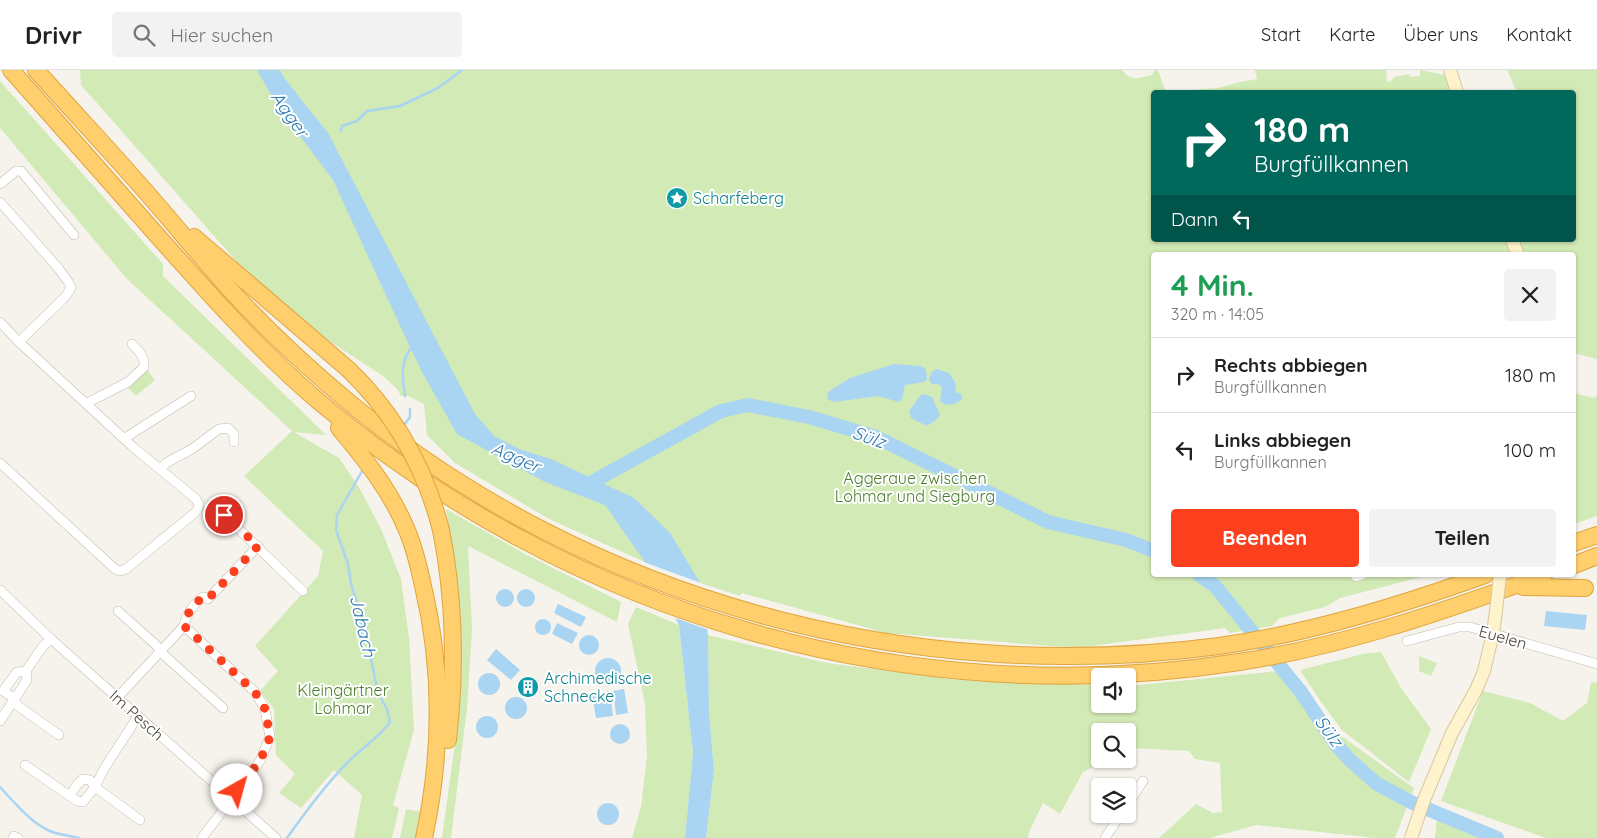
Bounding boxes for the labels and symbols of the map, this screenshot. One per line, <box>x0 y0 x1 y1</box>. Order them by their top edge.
water label: Agger <box>266 87 315 143</box>
place icon: Scharfeberg <box>665 186 689 210</box>
place label: Scharfeberg <box>693 188 784 208</box>
water label: Sülz <box>850 421 891 454</box>
water label: Agger <box>488 436 546 478</box>
park label: Aggeraue zwischen Lohmar und Siegburg <box>835 468 995 506</box>
pin <box>203 494 245 536</box>
water label: Jabach <box>345 593 381 660</box>
street label: Euelen <box>1477 621 1529 653</box>
place label: Archimedische Schnecke <box>544 668 652 706</box>
building icon: Archimedische Schnecke <box>516 675 540 699</box>
park label: Kleingärtner Lohmar <box>297 680 389 718</box>
street label: Im Pesch <box>106 685 168 745</box>
water label: Sülz <box>1310 711 1349 753</box>
position arrow <box>210 763 262 815</box>

